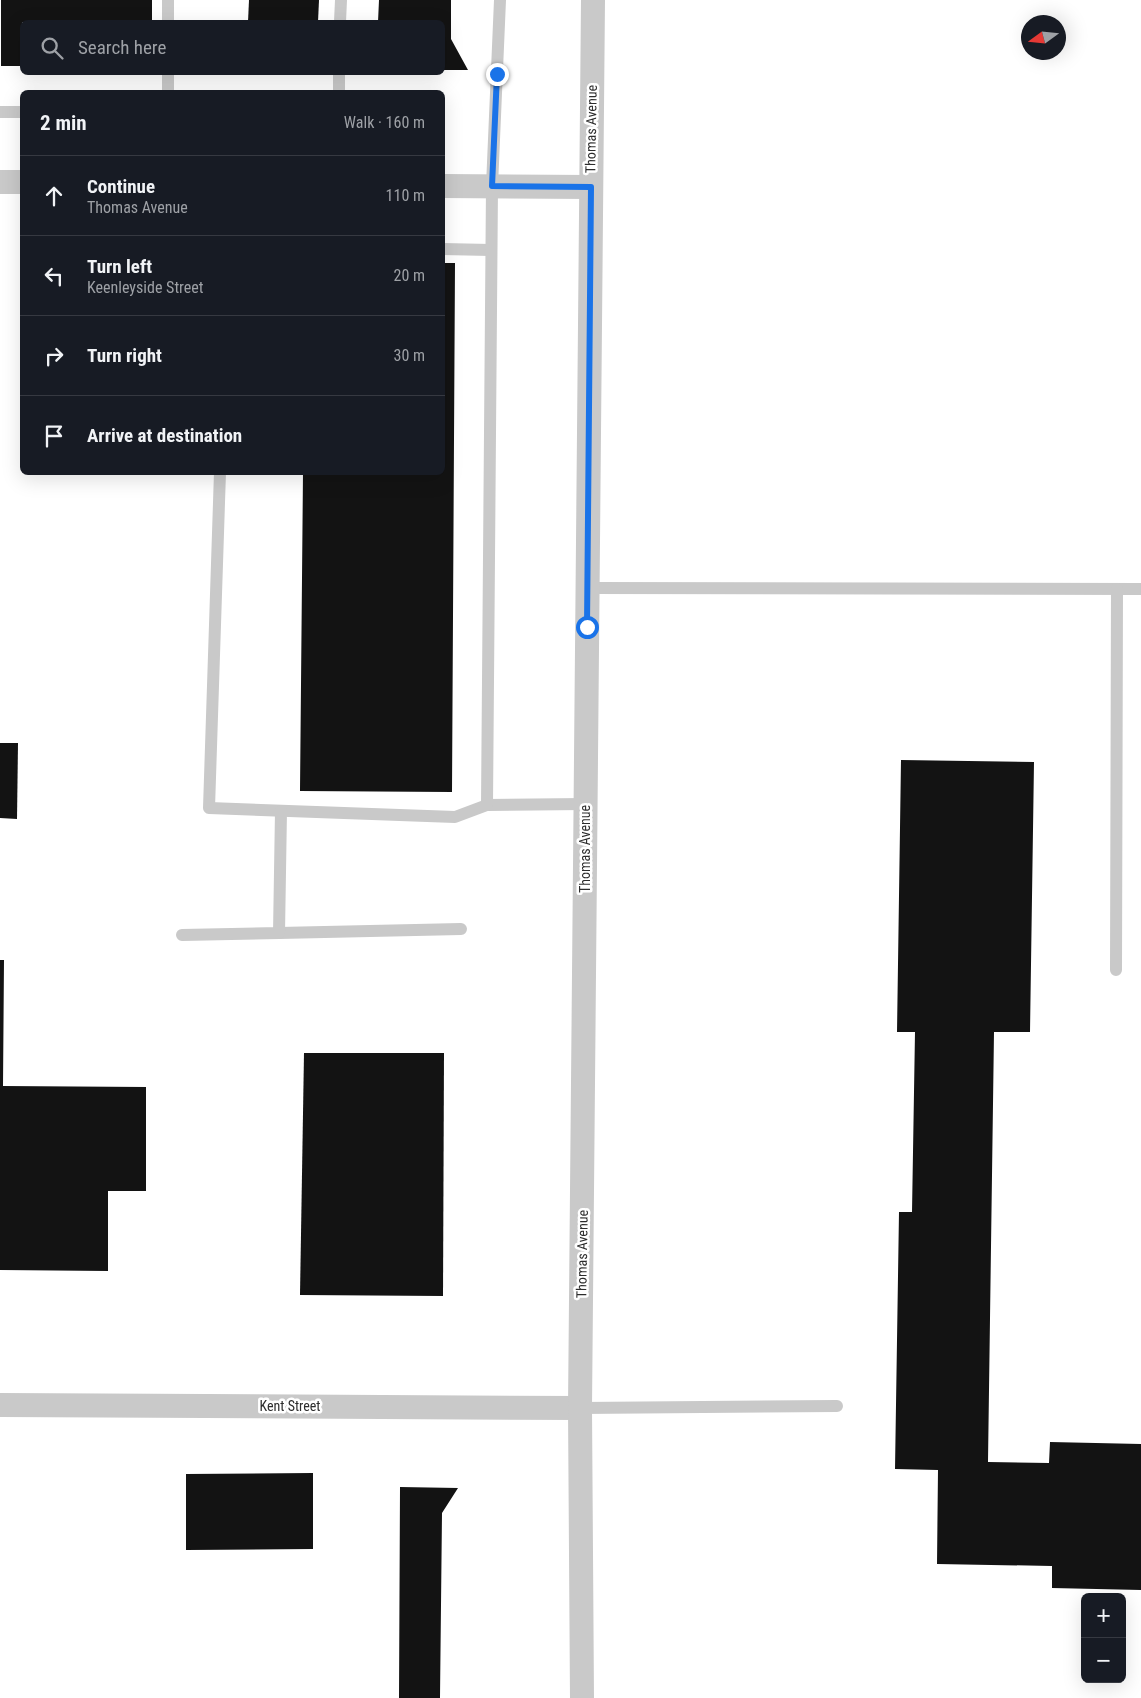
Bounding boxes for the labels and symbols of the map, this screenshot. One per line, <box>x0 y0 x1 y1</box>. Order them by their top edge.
north arrow <box>1021 15 1066 60</box>
route end <box>486 63 509 86</box>
street label: Thomas Avenue <box>582 84 600 173</box>
route start <box>576 616 599 639</box>
street label: Thomas Avenue <box>577 804 593 893</box>
street label: Thomas Avenue <box>573 1209 591 1298</box>
street label: Kent Street <box>260 1398 320 1414</box>

